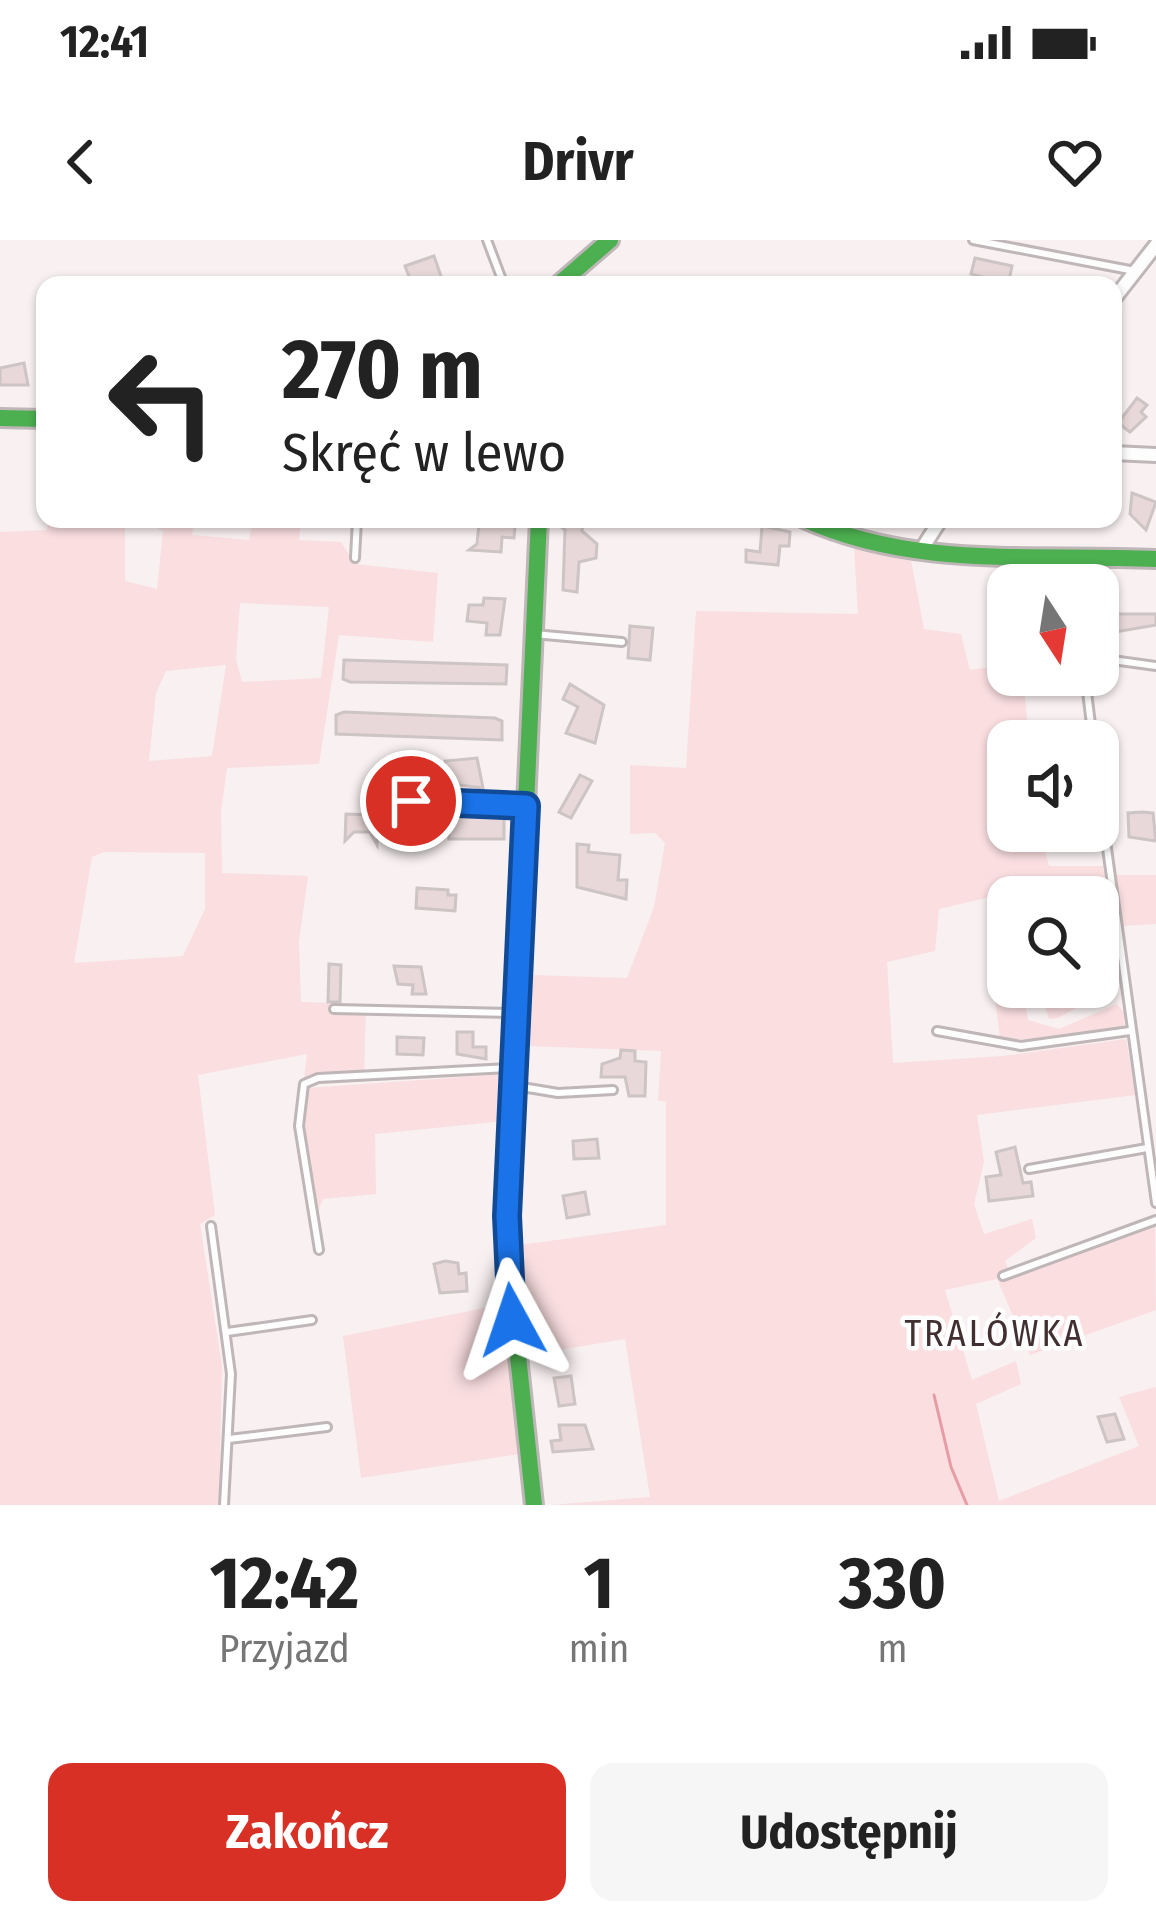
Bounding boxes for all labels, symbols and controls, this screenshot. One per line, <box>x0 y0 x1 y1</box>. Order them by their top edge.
text: 12:41 <box>60 15 149 69</box>
icon: back <box>48 129 114 195</box>
icon: heart <box>1042 129 1108 195</box>
text: Drivr <box>522 130 634 194</box>
text: 270 m <box>282 319 483 420</box>
icon: left <box>84 324 240 480</box>
text: Skręć w lewo <box>282 421 566 485</box>
north arrow <box>987 564 1119 696</box>
map controls <box>987 564 1119 1008</box>
button: sound <box>987 720 1119 852</box>
pin <box>360 750 462 852</box>
icon: arrive <box>378 768 444 834</box>
button: search <box>987 876 1119 1008</box>
position arrow <box>449 1257 575 1383</box>
district label: TRALÓWKA <box>904 1311 1086 1356</box>
text: 12:42 <box>210 1541 359 1627</box>
text: 1 <box>584 1541 614 1627</box>
text: 330 <box>839 1541 946 1627</box>
text: Przyjazd <box>219 1626 350 1672</box>
text: min <box>569 1626 629 1672</box>
text: m <box>878 1626 908 1672</box>
button: Zakończ <box>48 1763 566 1901</box>
button: Udostępnij <box>590 1763 1108 1901</box>

